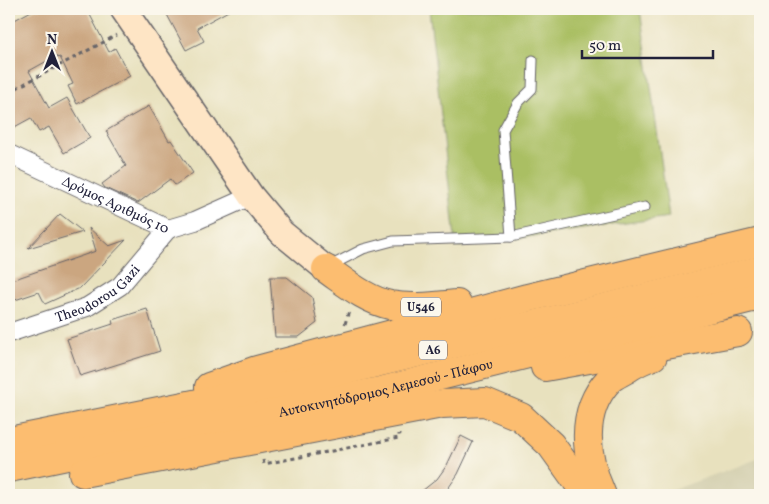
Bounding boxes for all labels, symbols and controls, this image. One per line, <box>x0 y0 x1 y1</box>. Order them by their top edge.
north arrow <box>28 28 78 78</box>
scale bar <box>582 28 713 60</box>
text: N <box>47 31 57 50</box>
text: 50 m <box>589 36 621 57</box>
street label: Δρόμος Αριθμός 10 <box>58 172 172 239</box>
street label: Theodorou Gazi <box>53 261 145 328</box>
road number: U546 <box>401 298 441 316</box>
road number: A6 <box>419 340 447 360</box>
street label: Αυτοκινητόδρομος Λεμεσού - Πάφου <box>277 355 495 423</box>

